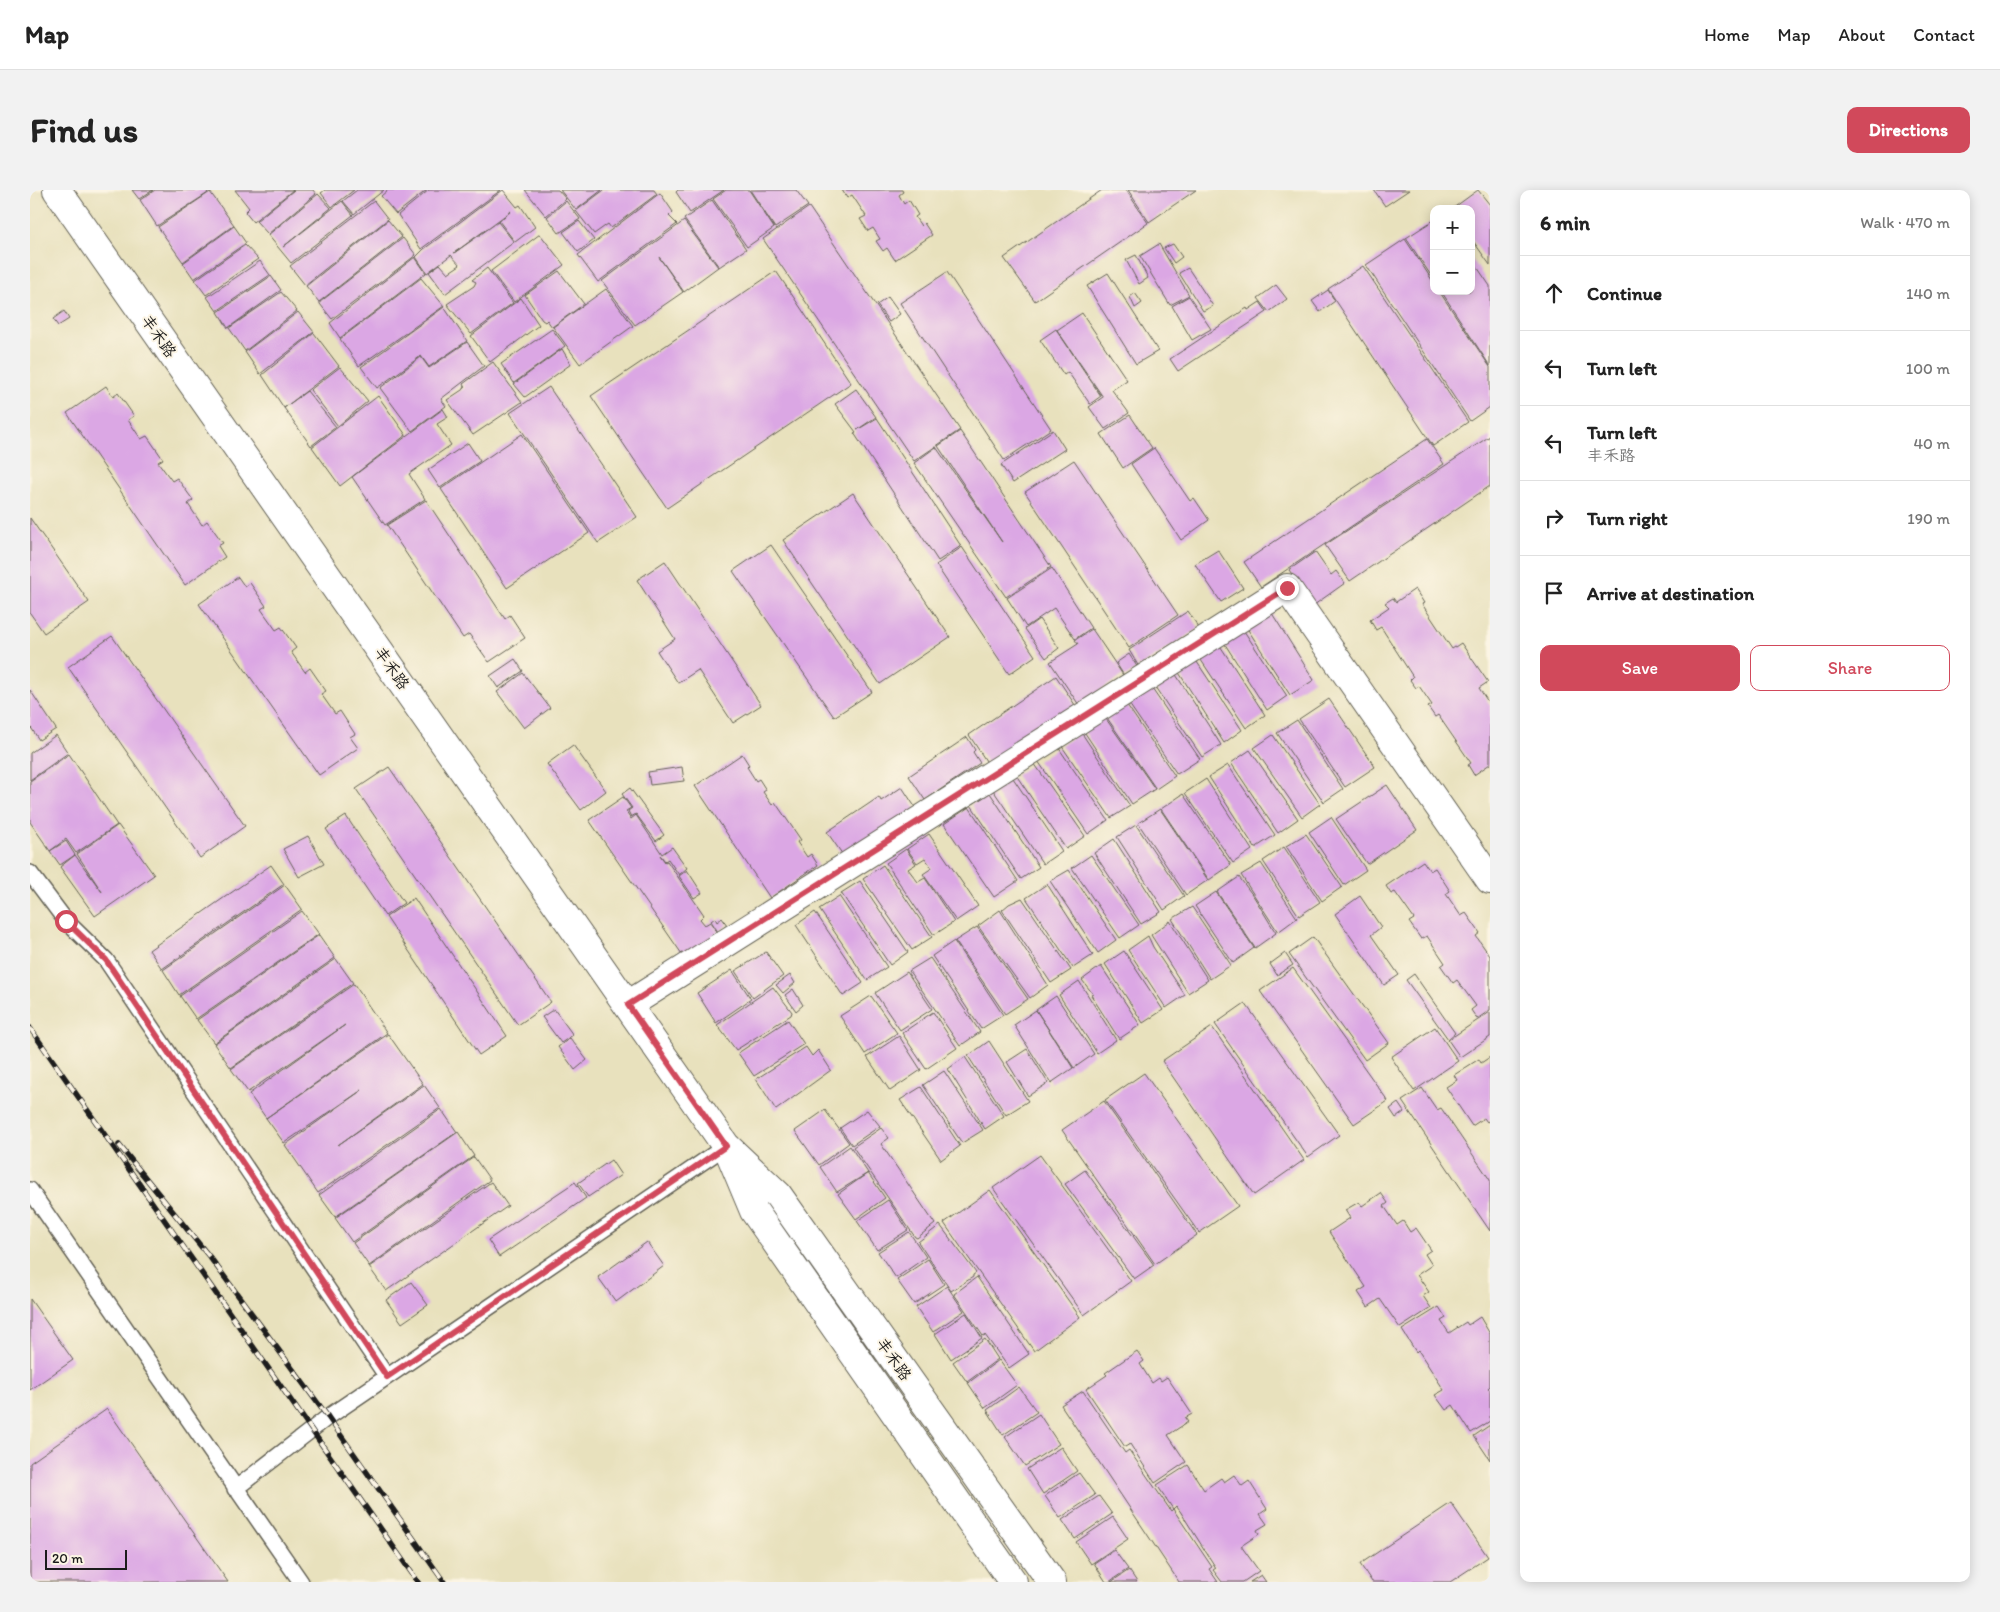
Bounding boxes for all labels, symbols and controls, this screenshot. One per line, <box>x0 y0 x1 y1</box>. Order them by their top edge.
text: Map <box>25 20 69 49</box>
text: Home <box>1704 24 1750 46</box>
text: Map <box>1778 24 1811 46</box>
text: About <box>1839 24 1885 46</box>
text: Contact <box>1913 24 1975 46</box>
button: Directions <box>1847 107 1970 153</box>
text: Find us <box>30 109 138 151</box>
map controls <box>1430 205 1475 295</box>
button: + <box>1430 205 1475 250</box>
text: 6 min <box>1540 210 1590 235</box>
text: Walk · 470 m <box>1860 213 1950 232</box>
button: − <box>1430 250 1475 295</box>
icon: ahead <box>1540 279 1568 307</box>
text: Continue <box>1587 282 1662 305</box>
text: 140 m <box>1906 284 1950 303</box>
street label: 丰禾路 <box>137 311 181 361</box>
icon: left <box>1540 354 1568 382</box>
text: Turn left <box>1587 357 1657 380</box>
text: 100 m <box>1906 359 1950 378</box>
text: Turn left <box>1587 421 1657 444</box>
icon: left <box>1540 429 1568 457</box>
text: 40 m <box>1913 434 1950 453</box>
text: 丰禾路 <box>1587 446 1635 465</box>
icon: right <box>1540 504 1568 532</box>
text: Turn right <box>1587 507 1668 530</box>
text: 190 m <box>1907 509 1950 528</box>
route end <box>1276 577 1299 600</box>
icon: arrive <box>1540 579 1568 607</box>
text: Arrive at destination <box>1587 582 1754 605</box>
street label: 丰禾路 <box>370 643 414 693</box>
button: Save <box>1540 645 1740 691</box>
button: Share <box>1750 645 1950 691</box>
route start <box>55 910 78 933</box>
street label: 丰禾路 <box>872 1334 916 1384</box>
scale bar <box>45 1547 128 1570</box>
text: 20 m <box>52 1550 83 1567</box>

